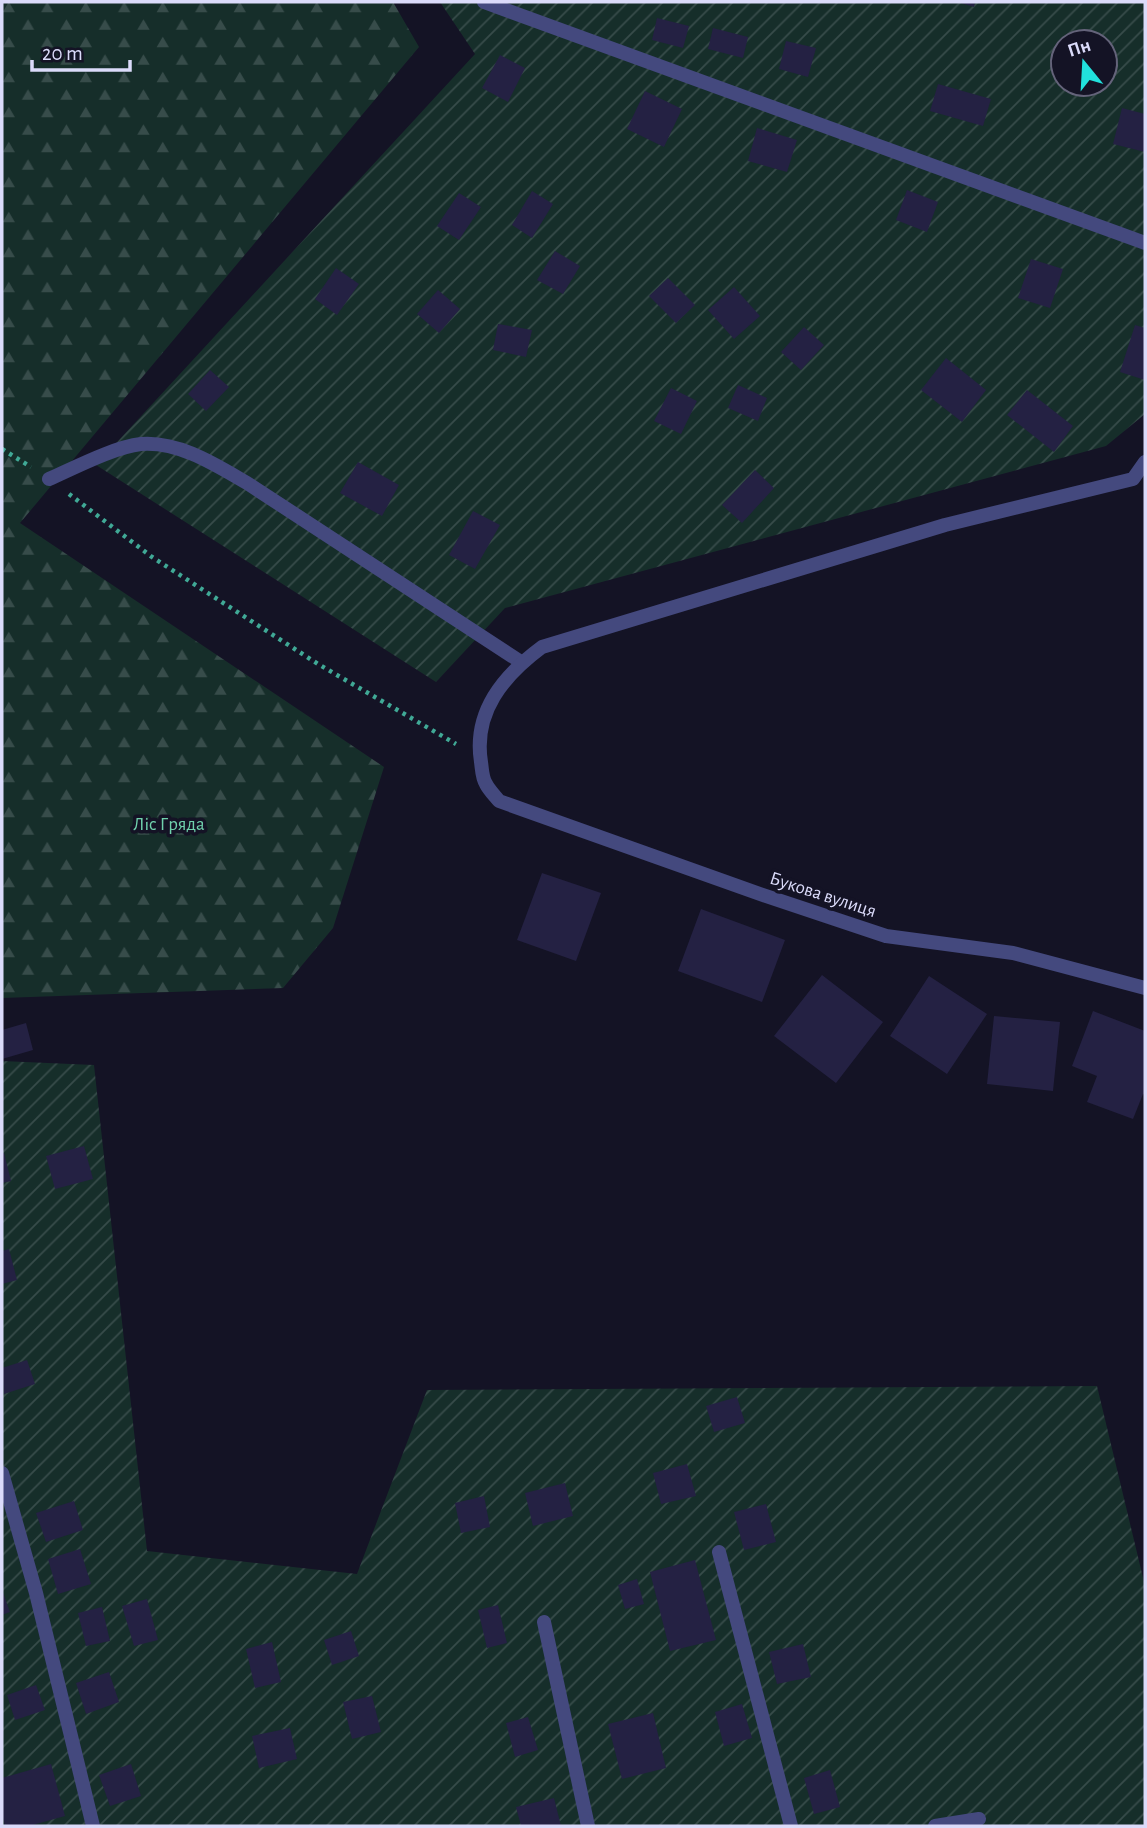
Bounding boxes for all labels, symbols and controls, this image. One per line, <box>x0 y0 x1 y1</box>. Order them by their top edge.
scale bar <box>32 28 130 72</box>
north arrow <box>1049 28 1119 98</box>
text: Пн <box>1065 36 1093 61</box>
text: 20 m <box>42 43 83 64</box>
park label: Ліс Гряда <box>133 815 205 834</box>
street label: Букова вулиця <box>767 869 879 921</box>

